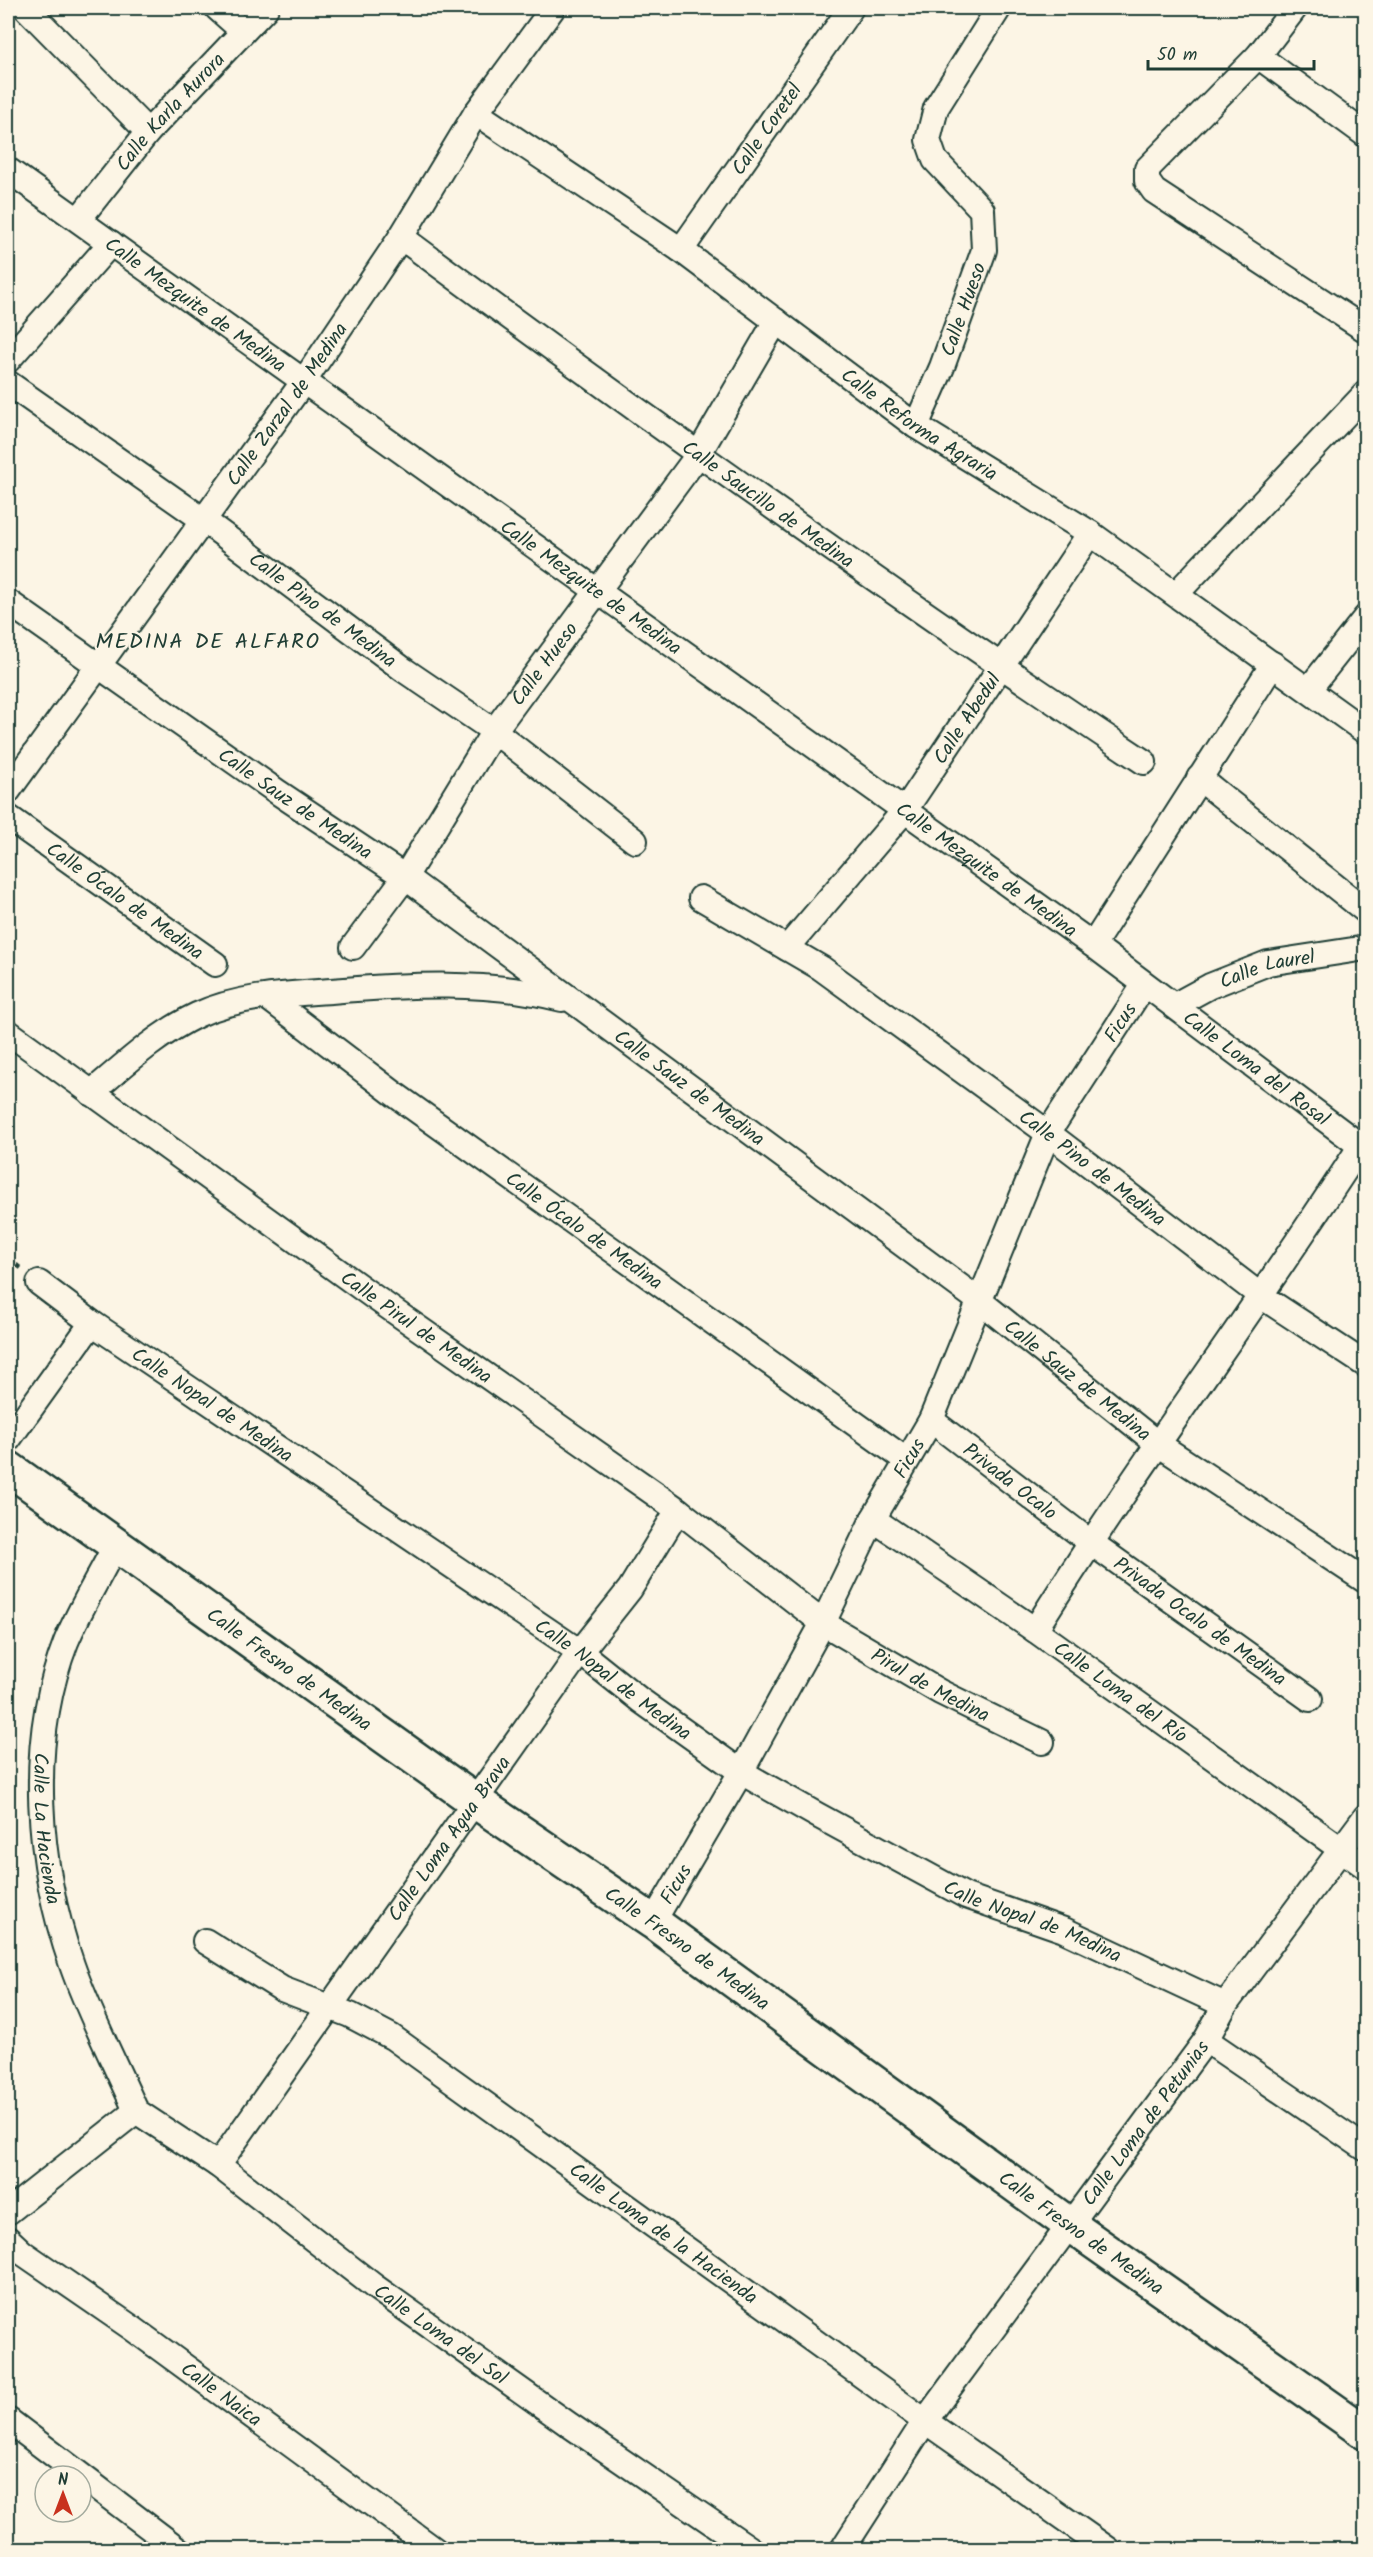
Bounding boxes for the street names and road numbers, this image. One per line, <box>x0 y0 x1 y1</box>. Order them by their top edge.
street label: Calle Karla Aurora <box>108 46 234 179</box>
street label: Calle Coretel <box>724 77 811 183</box>
street label: Calle Mezquite de Medina <box>97 230 292 382</box>
street label: Calle Hueso <box>933 258 996 361</box>
street label: Calle Zarzal de Medina <box>219 316 357 494</box>
street label: Calle Reforma Agraria <box>833 361 1003 490</box>
street label: Calle Saucillo de Medina <box>674 433 860 578</box>
street label: Calle Mezquite de Medina <box>493 512 688 664</box>
street label: Calle Pino de Medina <box>241 545 403 677</box>
street label: Calle Hueso <box>503 616 587 714</box>
street label: Calle Abedul <box>926 667 1010 772</box>
street label: Calle Sauz de Medina <box>210 741 378 869</box>
street label: Calle Mezquite de Medina <box>888 795 1083 947</box>
street label: Calle Ócalo de Medina <box>39 835 210 969</box>
street label: Calle Laurel <box>1215 942 1317 999</box>
street label: Ficus <box>1097 997 1147 1050</box>
street label: Calle Loma del Rosal <box>1175 1004 1336 1135</box>
street label: Calle Sauz de Medina <box>606 1022 771 1155</box>
street label: Calle Pino de Medina <box>1011 1102 1172 1236</box>
street label: Calle Ócalo de Medina <box>498 1164 669 1299</box>
street label: Calle Pirul de Medina <box>333 1264 498 1393</box>
street label: Calle Sauz de Medina <box>996 1312 1157 1450</box>
street label: Calle Nopal de Medina <box>124 1340 299 1472</box>
street label: Ficus <box>886 1432 935 1485</box>
street label: Privada Ocalo <box>955 1436 1063 1529</box>
street label: Privada Ocalo de Medina <box>1106 1549 1293 1695</box>
street label: Calle Fresno de Medina <box>199 1600 378 1741</box>
street label: Calle Nopal de Medina <box>527 1612 698 1750</box>
street label: Calle Loma del Río <box>1046 1634 1194 1752</box>
street label: Pirul de Medina <box>864 1641 995 1732</box>
street label: Calle Loma Agua Brava <box>380 1750 520 1929</box>
street label: Calle La Hacienda <box>23 1752 68 1908</box>
street label: Ficus <box>652 1858 702 1911</box>
street label: Calle Nopal de Medina <box>937 1873 1126 1973</box>
street label: Calle Fresno de Medina <box>597 1879 776 2020</box>
street label: Calle Loma de Petunias <box>1075 2034 1219 2214</box>
street label: Calle Loma de la Hacienda <box>561 2155 764 2314</box>
street label: Calle Fresno de Medina <box>991 2164 1170 2304</box>
street label: Calle Loma del Sol <box>366 2277 514 2394</box>
street label: Calle Naica <box>173 2355 268 2436</box>

